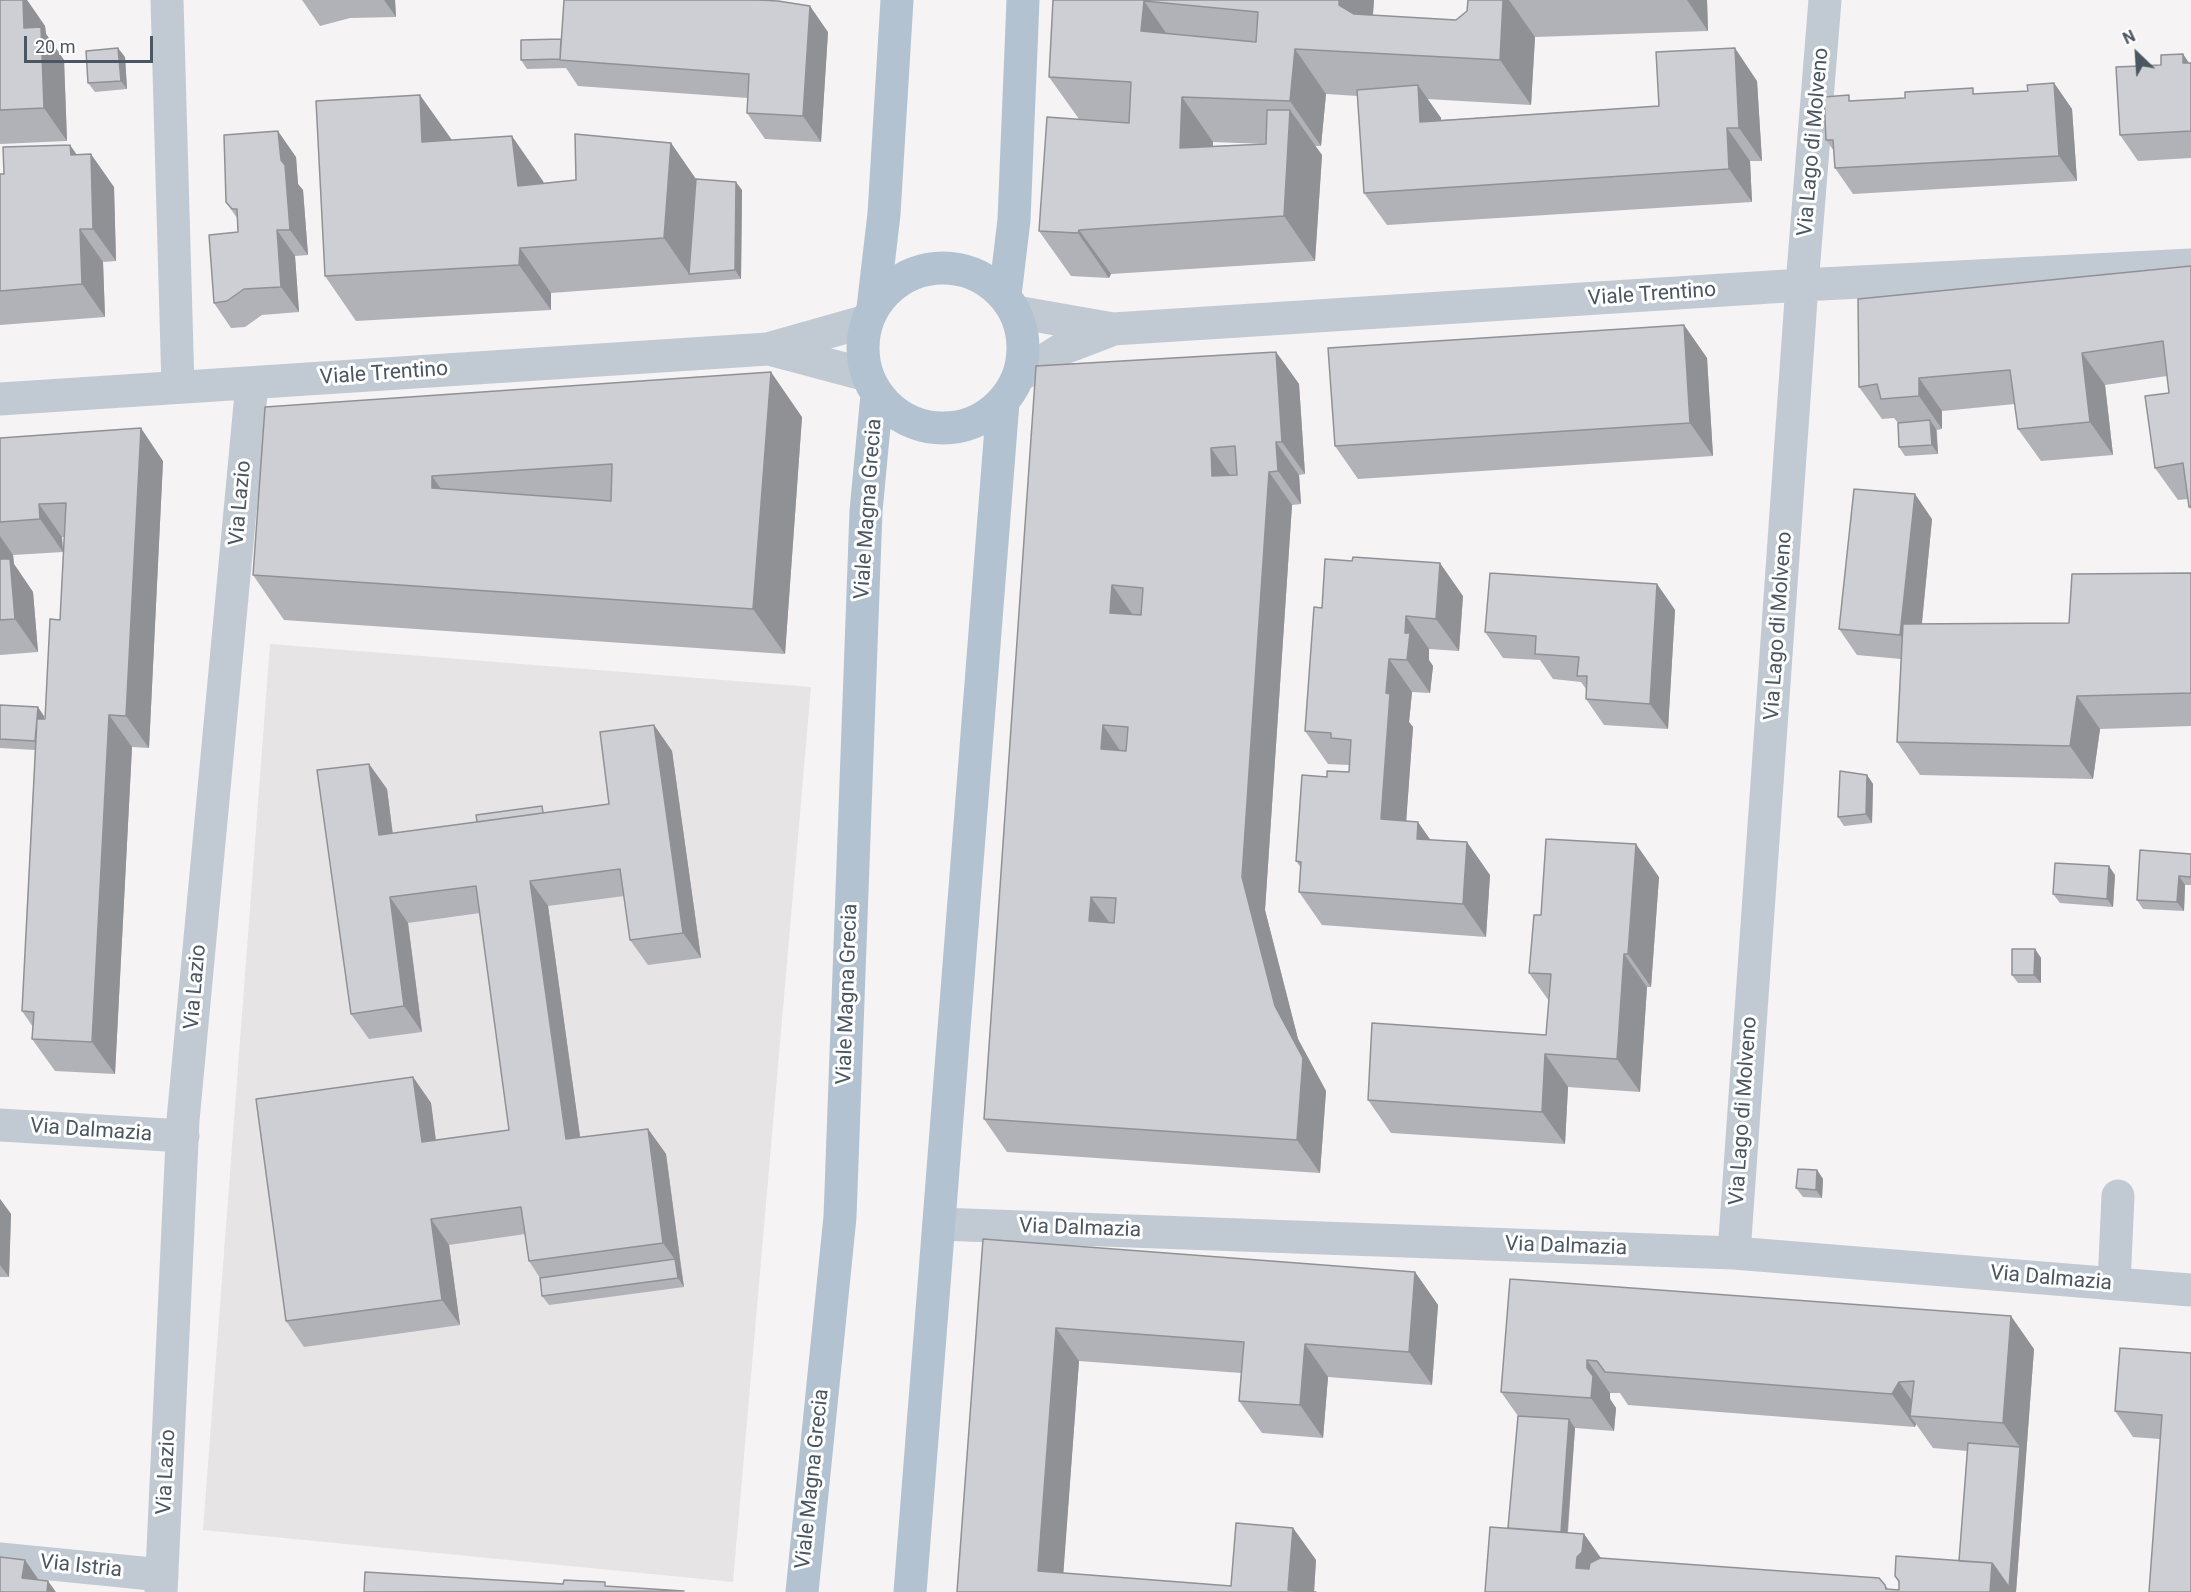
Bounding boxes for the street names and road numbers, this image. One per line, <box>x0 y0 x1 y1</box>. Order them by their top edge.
street label: Via Lago di Molveno <box>1793 47 1835 237</box>
street label: Viale Trentino <box>1587 278 1717 312</box>
street label: Viale Trentino <box>319 357 449 391</box>
street label: Viale Magna Grecia <box>850 418 888 600</box>
street label: Via Lazio <box>225 459 257 547</box>
street label: Via Lago di Molveno <box>1760 531 1798 721</box>
street label: Viale Magna Grecia <box>832 903 864 1085</box>
street label: Via Lazio <box>180 943 212 1031</box>
street label: Via Lago di Molveno <box>1725 1016 1763 1206</box>
street label: Via Dalmazia <box>29 1114 153 1148</box>
street label: Via Dalmazia <box>1018 1214 1142 1244</box>
street label: Via Dalmazia <box>1504 1232 1628 1262</box>
street label: Via Dalmazia <box>1989 1261 2113 1297</box>
street label: Viale Magna Grecia <box>791 1388 835 1570</box>
street label: Via Lazio <box>152 1429 182 1515</box>
street label: Via Istria <box>39 1550 123 1584</box>

